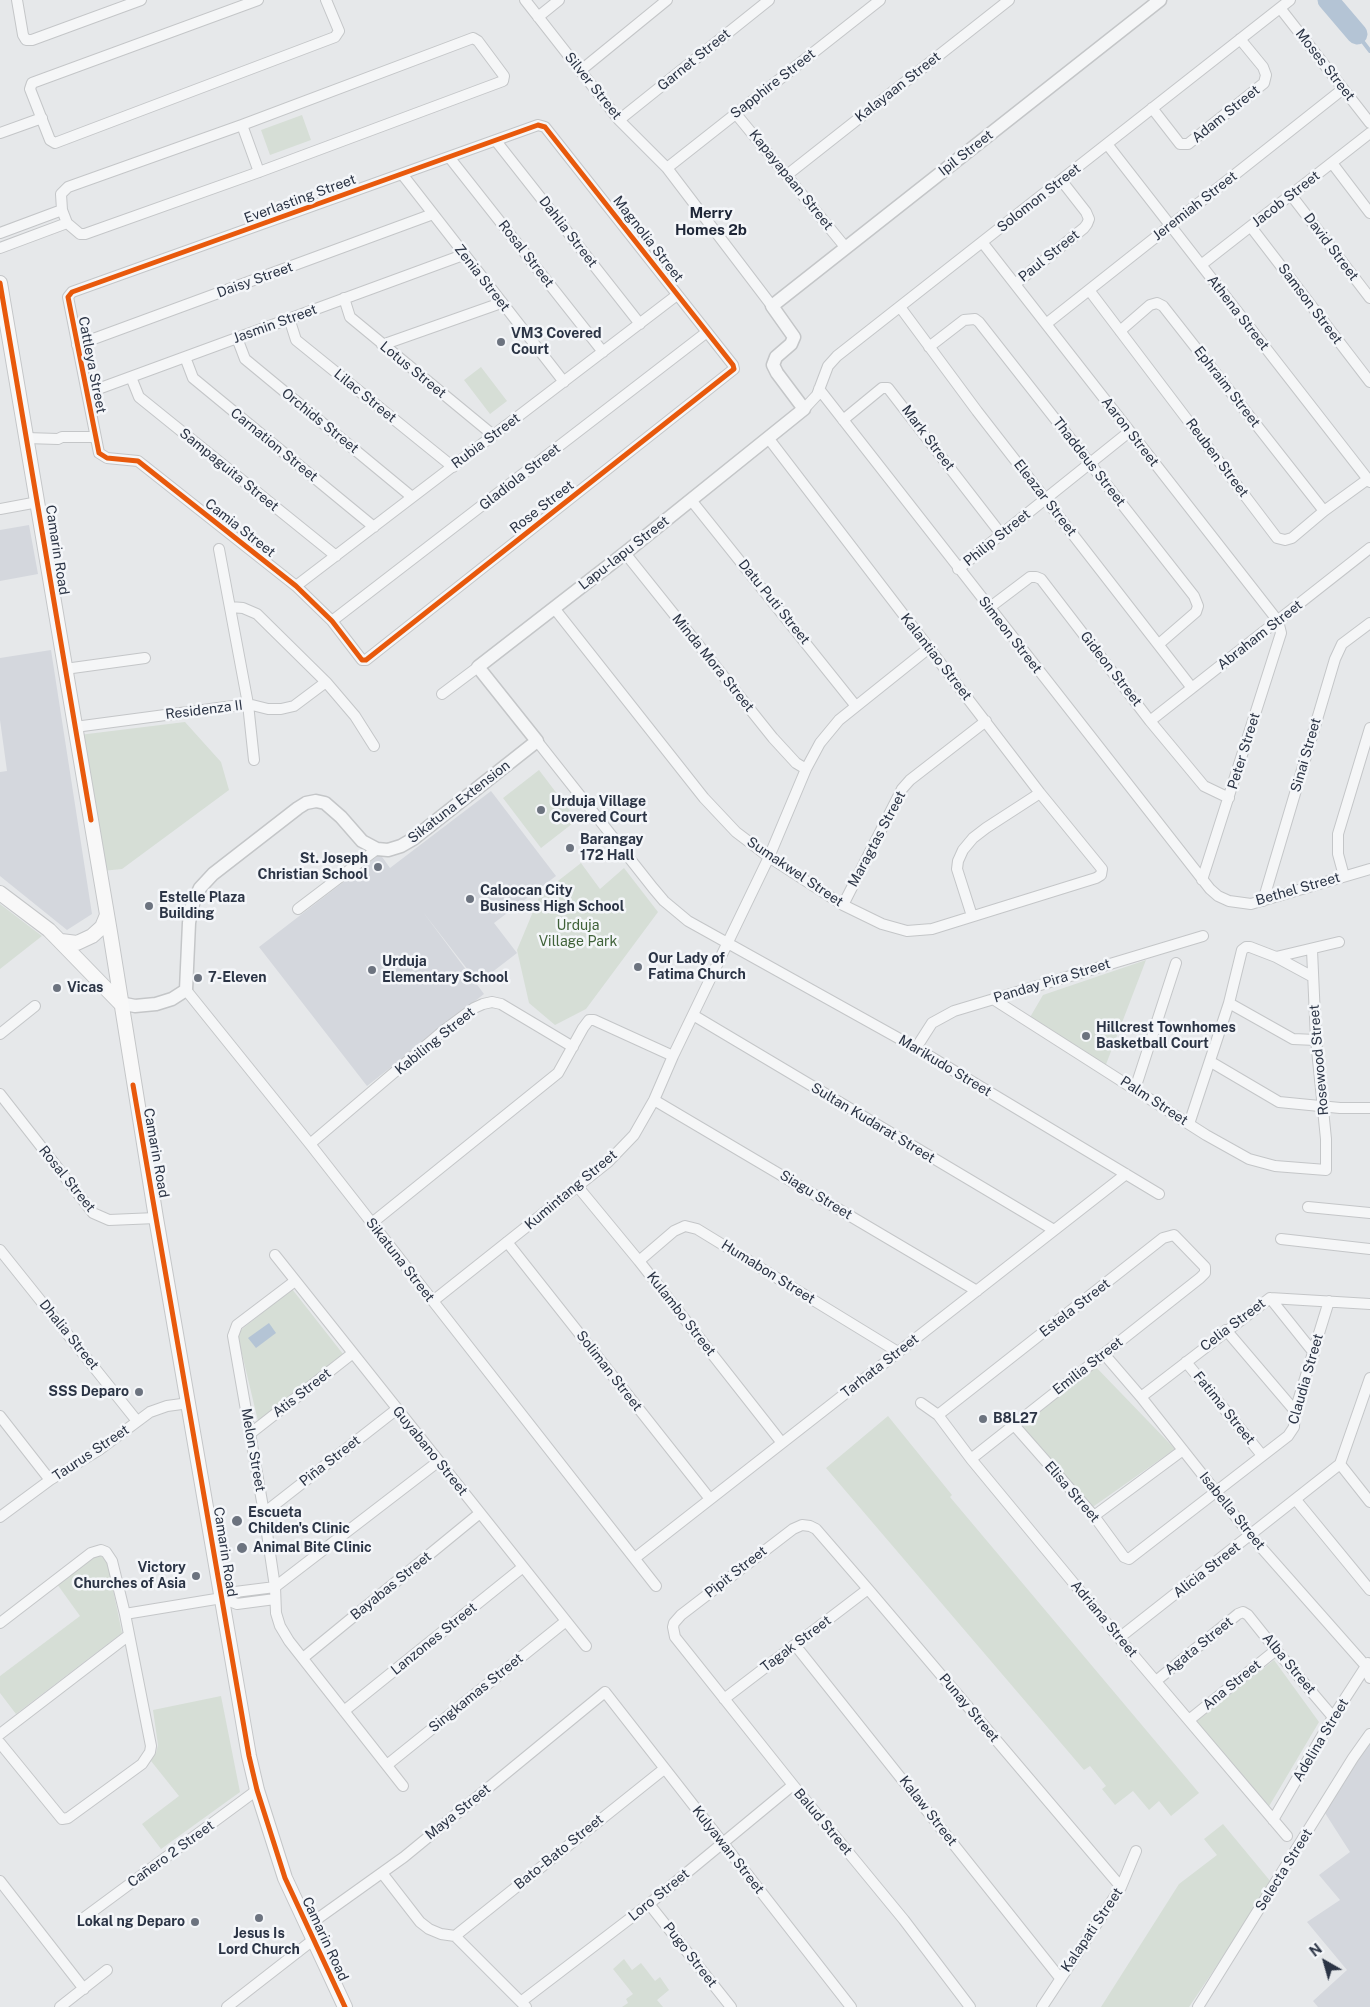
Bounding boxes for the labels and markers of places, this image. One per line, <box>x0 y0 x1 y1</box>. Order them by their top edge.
place label: VM3 Covered Court <box>511 326 602 358</box>
marker: VM3 Covered Court <box>495 336 507 348</box>
place label: Urduja Village Covered Court <box>551 794 648 826</box>
marker: Urduja Village Covered Court <box>535 804 547 816</box>
place label: Barangay 172 Hall <box>580 832 644 864</box>
marker: Barangay 172 Hall <box>564 842 576 854</box>
place label: St. Joseph Christian School <box>258 851 368 884</box>
marker: St. Joseph Christian School <box>372 861 384 873</box>
place label: Caloocan City Business High School <box>480 883 624 916</box>
place label: Estelle Plaza Building <box>159 890 245 922</box>
marker: Caloocan City Business High School <box>464 893 476 905</box>
marker: Estelle Plaza Building <box>143 900 155 912</box>
place label: Our Lady of Fatima Church <box>648 951 746 984</box>
place label: Urduja Elementary School <box>382 954 509 986</box>
marker: Our Lady of Fatima Church <box>632 961 644 973</box>
marker: Urduja Elementary School <box>366 964 378 976</box>
place label: 7-Eleven <box>208 970 267 986</box>
marker: 7-Eleven <box>192 972 204 984</box>
place label: Vicas <box>67 980 103 996</box>
marker: Vicas <box>51 982 63 994</box>
place label: Hillcrest Townhomes Basketball Court <box>1096 1020 1236 1052</box>
marker: Hillcrest Townhomes Basketball Court <box>1080 1030 1092 1042</box>
place label: SSS Deparo <box>48 1384 129 1400</box>
marker: SSS Deparo <box>133 1386 145 1398</box>
place label: B8L27 <box>993 1411 1038 1427</box>
marker: B8L27 <box>977 1413 989 1425</box>
place label: Escueta Childen's Clinic <box>248 1505 350 1538</box>
marker: Escueta Childen's Clinic <box>230 1514 244 1528</box>
place label: Animal Bite Clinic <box>253 1540 372 1556</box>
marker: Animal Bite Clinic <box>235 1541 249 1555</box>
place label: Victory Churches of Asia <box>73 1560 186 1592</box>
marker: Victory Churches of Asia <box>190 1570 202 1582</box>
marker: Jesus Is Lord Church <box>253 1912 265 1924</box>
place label: Lokal ng Deparo <box>77 1914 185 1930</box>
marker: Lokal ng Deparo <box>189 1916 201 1928</box>
place label: Jesus Is Lord Church <box>218 1926 300 1958</box>

